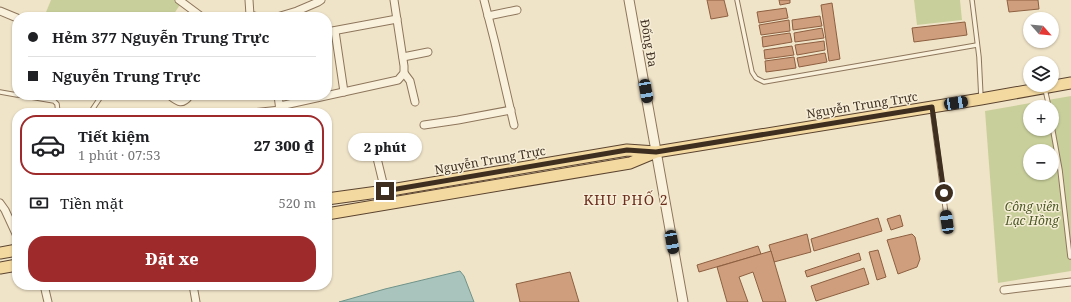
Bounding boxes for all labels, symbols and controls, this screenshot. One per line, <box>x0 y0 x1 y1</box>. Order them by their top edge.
north arrow <box>1023 12 1059 48</box>
map controls <box>1023 12 1059 180</box>
street label: Đống Đa <box>636 18 662 69</box>
text: Hẻm 377 Nguyễn Trung Trực <box>52 27 269 47</box>
button: layers <box>1023 56 1059 92</box>
text: Nguyễn Trung Trực <box>52 66 201 86</box>
car <box>638 78 654 104</box>
street label: Nguyễn Trung Trực <box>805 88 919 122</box>
car <box>943 95 969 111</box>
button: + <box>1023 100 1059 136</box>
text: Tiết kiệm <box>78 126 150 146</box>
icon: car <box>30 127 66 163</box>
callout: 2 phút <box>348 133 422 161</box>
text: 27 300 ₫ <box>254 135 314 155</box>
text: 2 phút <box>364 138 406 156</box>
street label: Nguyễn Trung Trực <box>433 142 547 178</box>
button: − <box>1023 144 1059 180</box>
text: 1 phút · 07:53 <box>78 146 161 164</box>
route end <box>376 182 394 200</box>
route start <box>935 184 953 202</box>
district label: KHU PHỐ 2 <box>584 190 669 209</box>
icon: cash <box>28 192 50 214</box>
text: Tiền mặt <box>60 193 124 213</box>
text: 520 m <box>279 194 316 212</box>
park label: Công viên Lạc Hồng <box>1004 198 1060 229</box>
car <box>939 209 955 235</box>
car <box>664 229 680 255</box>
button: Đặt xe <box>28 236 316 282</box>

